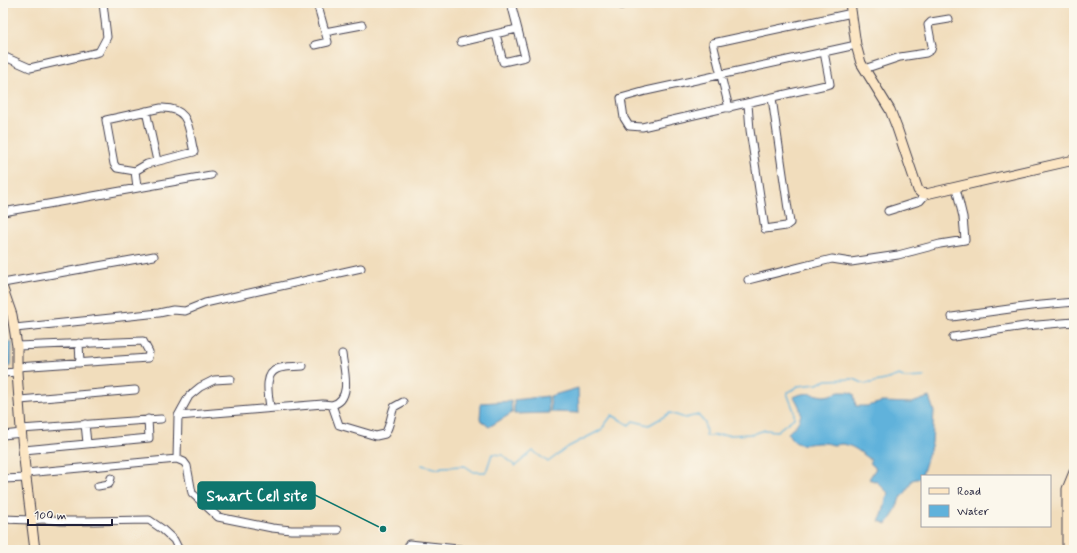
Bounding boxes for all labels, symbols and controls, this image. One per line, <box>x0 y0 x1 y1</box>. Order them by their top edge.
legend <box>921 475 1051 527</box>
callout: Smart Cell site <box>198 482 315 509</box>
text: Road <box>957 484 981 500</box>
text: Smart Cell site <box>206 487 308 507</box>
scale bar <box>28 501 112 527</box>
text: Water <box>957 504 989 520</box>
text: 100 m <box>34 508 66 524</box>

